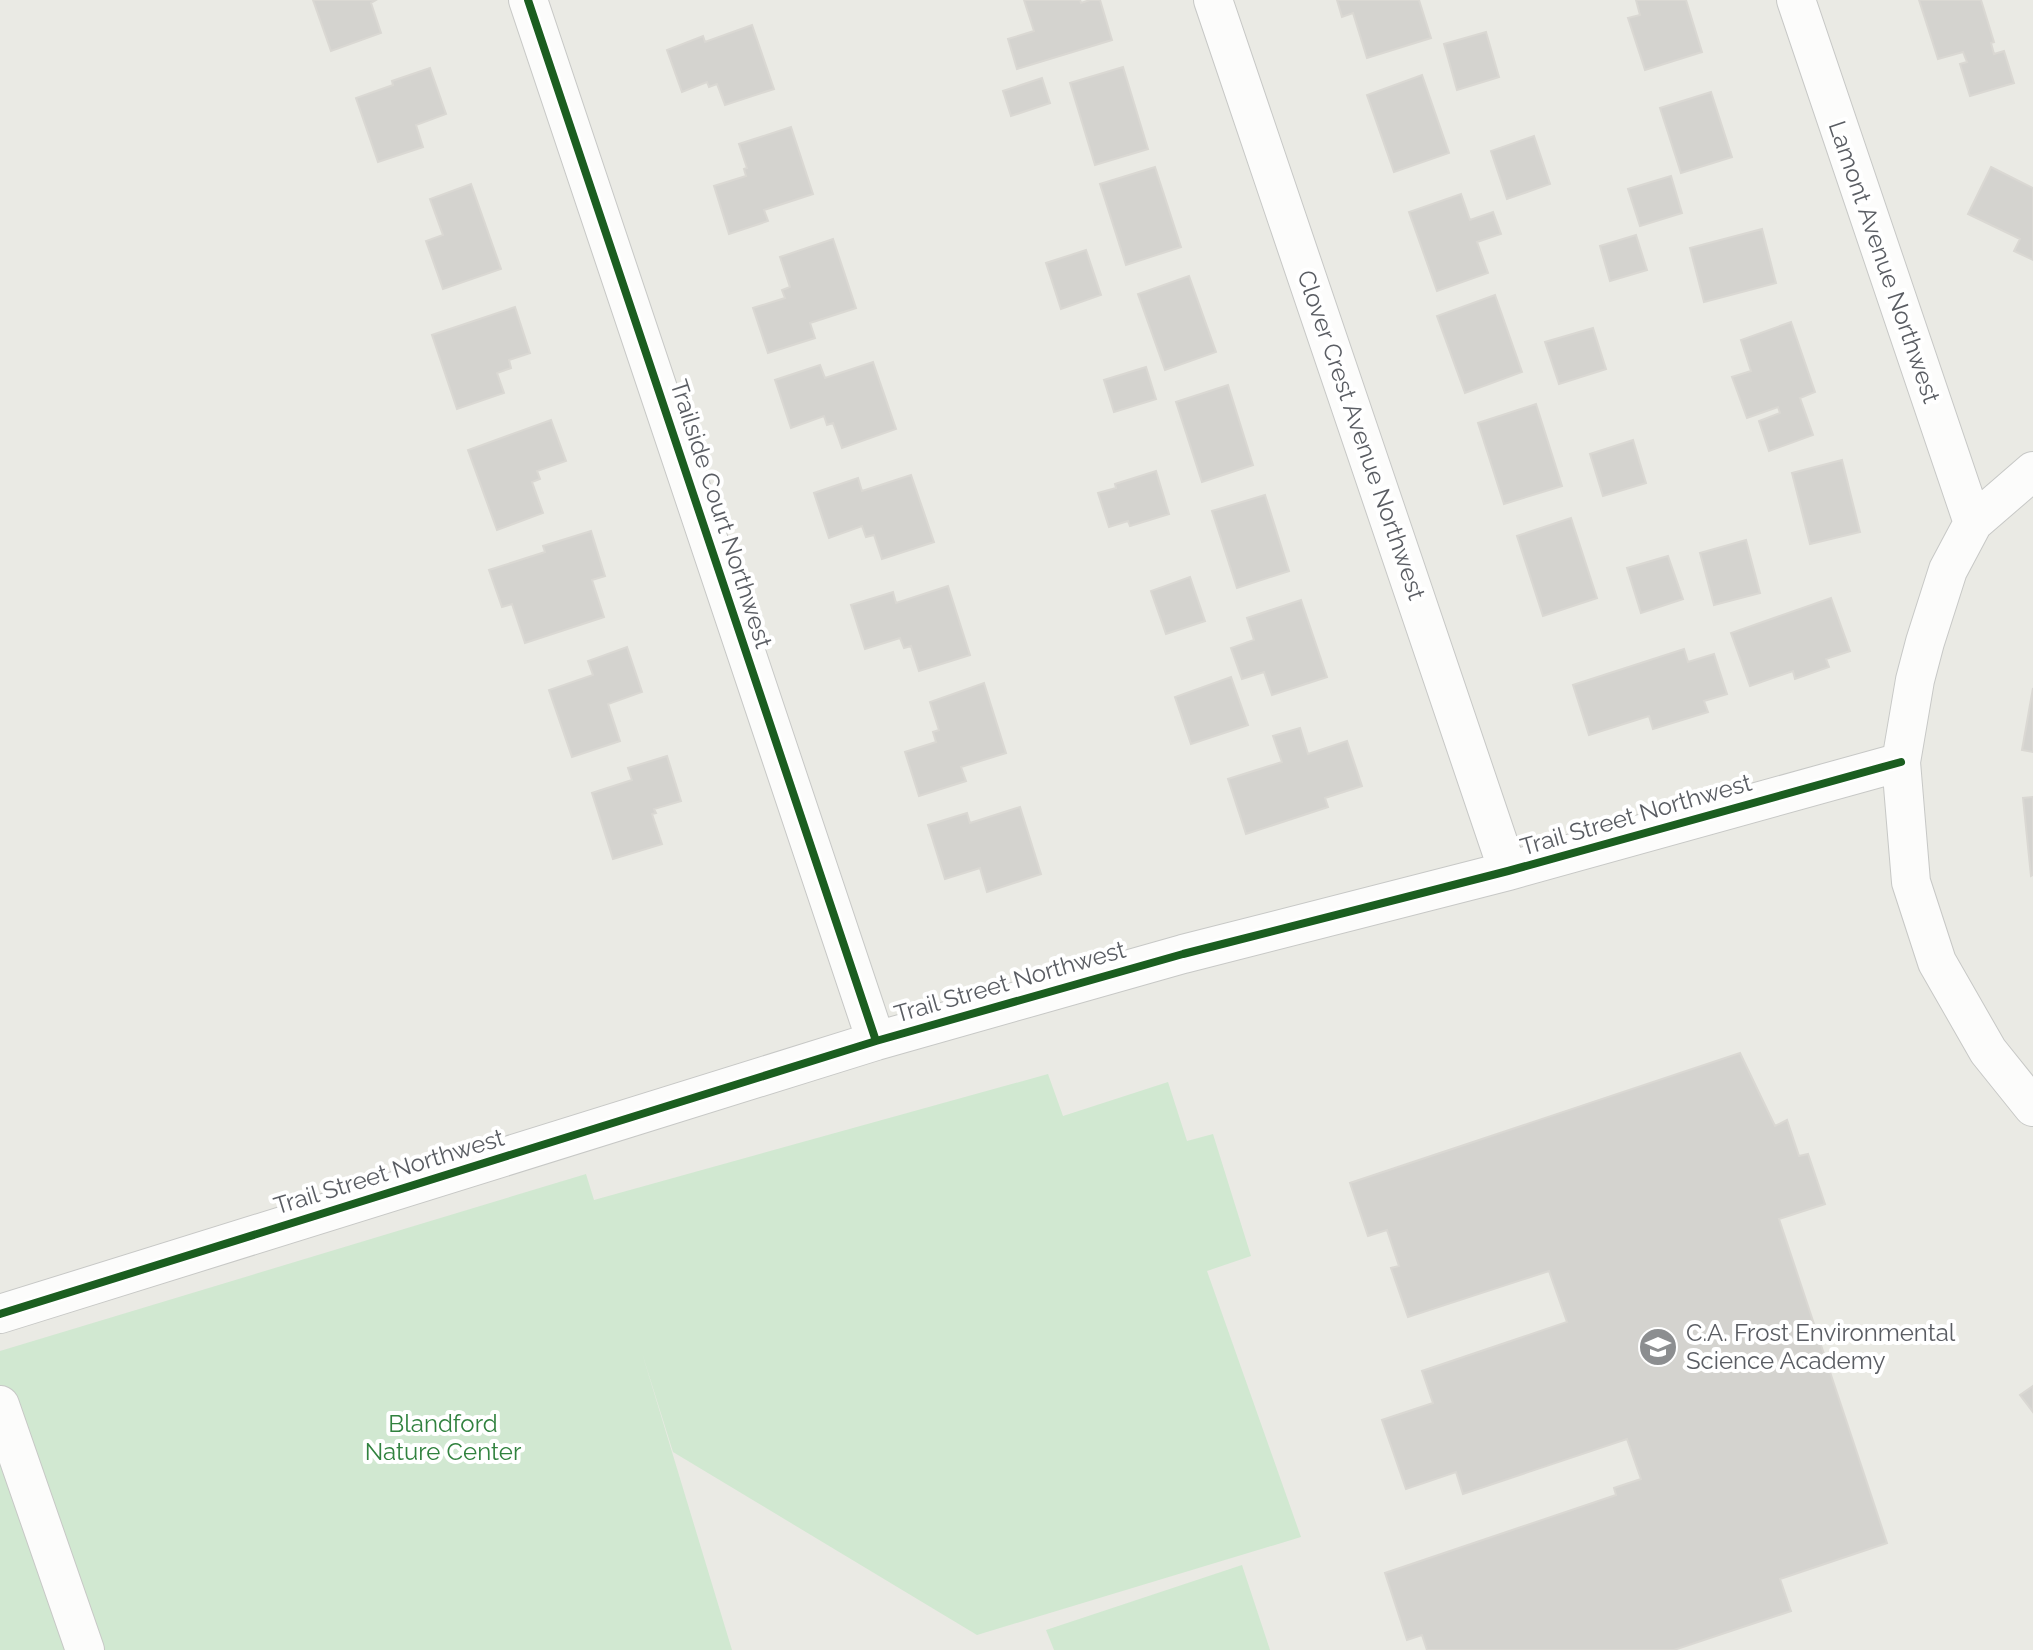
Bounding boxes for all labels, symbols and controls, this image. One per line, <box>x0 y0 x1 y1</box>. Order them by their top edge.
street label: Lamont Avenue Northwest <box>1822 117 1946 407</box>
street label: Clover Crest Avenue Northwest <box>1291 266 1432 604</box>
street label: Trailside Court Northwest <box>664 376 779 652</box>
street label: Trail Street Northwest <box>1517 768 1755 861</box>
street label: Trail Street Northwest <box>891 935 1129 1028</box>
street label: Trail Street Northwest <box>270 1123 508 1220</box>
place label: C.A. Frost Environmental Science Academy <box>1686 1318 1956 1375</box>
school or university icon: C.A. Frost Environmental Science Academy <box>1637 1326 1679 1368</box>
park label: Blandford Nature Center <box>365 1409 522 1466</box>

